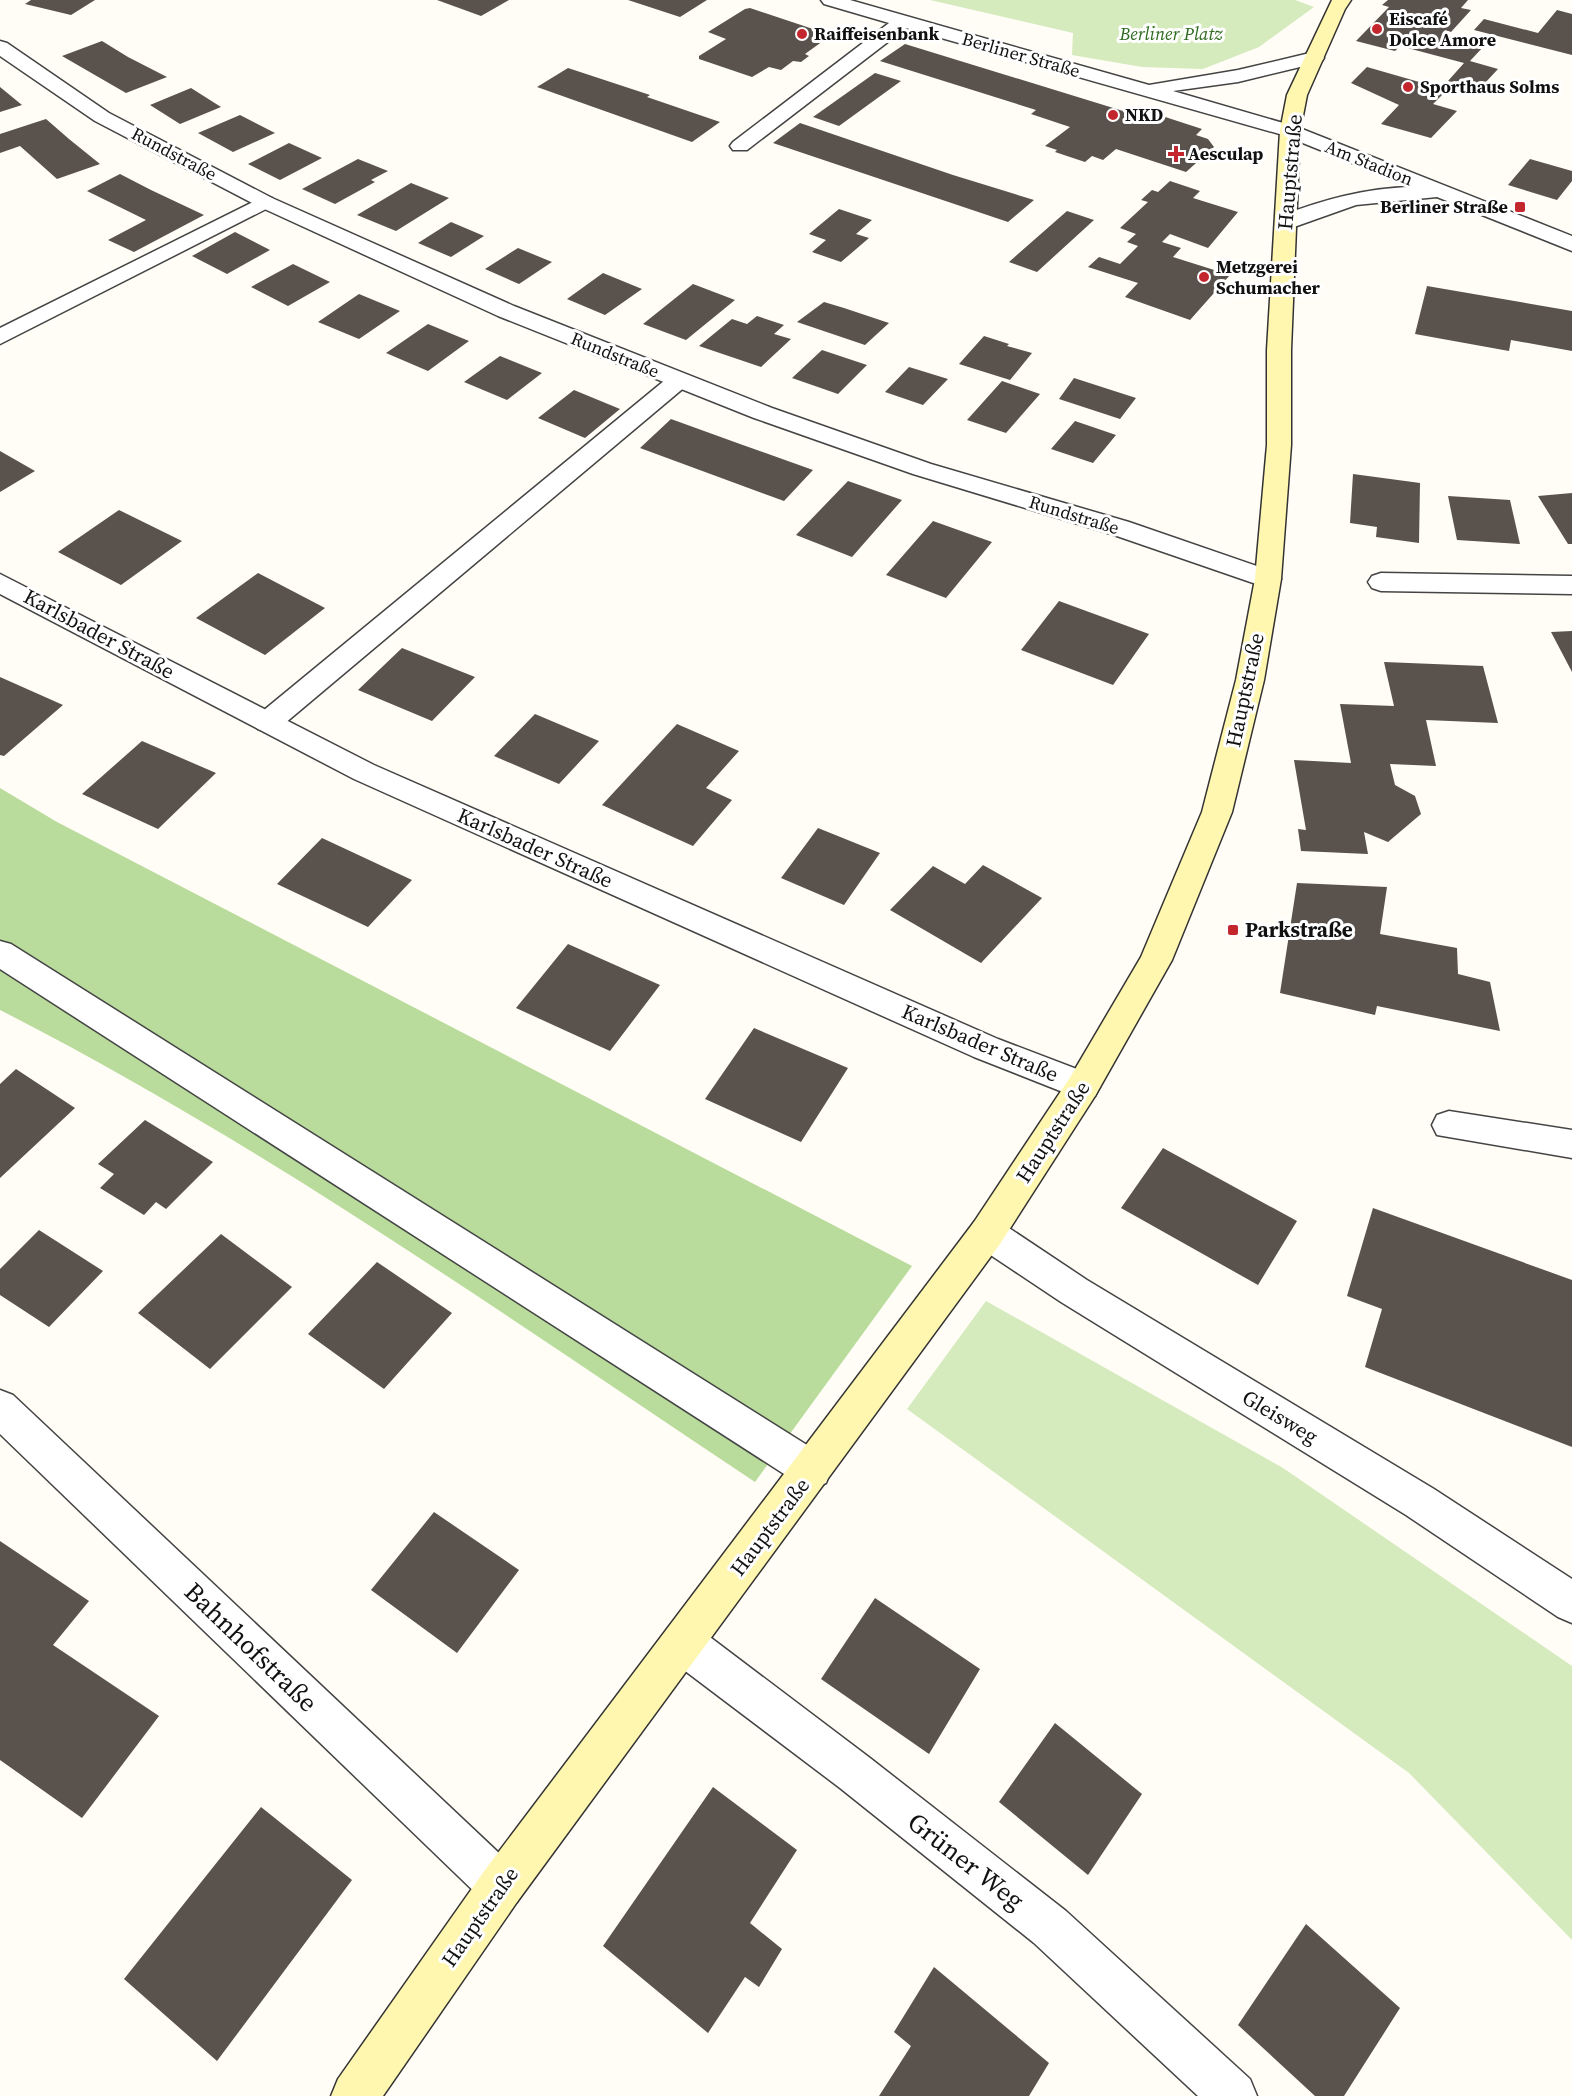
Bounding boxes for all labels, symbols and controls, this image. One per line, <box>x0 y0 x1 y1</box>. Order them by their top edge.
place label: Eiscafé Dolce Amore <box>1389 6 1496 52</box>
place label: Raiffeisenbank <box>814 21 940 46</box>
park label: Berliner Platz <box>1118 21 1223 46</box>
marker: Eiscafé Dolce Amore <box>1370 22 1384 36</box>
street label: Berliner Straße <box>959 26 1083 83</box>
marker: Raiffeisenbank <box>795 27 809 41</box>
place label: Sporthaus Solms <box>1420 74 1559 99</box>
marker: Sporthaus Solms <box>1401 80 1415 94</box>
place label: NKD <box>1125 102 1163 127</box>
marker: NKD <box>1106 108 1120 122</box>
street label: Hauptstraße <box>1270 113 1309 231</box>
street label: Rundstraße <box>127 121 221 186</box>
street label: Am Stadion <box>1321 134 1417 192</box>
place label: Aesculap <box>1188 141 1263 166</box>
marker: Aesculap <box>1169 147 1183 161</box>
place label: Berliner Straße <box>1380 194 1508 219</box>
marker: Berliner Straße <box>1513 200 1527 214</box>
place label: Metzgerei Schumacher <box>1216 254 1321 300</box>
marker: Metzgerei Schumacher <box>1197 270 1211 284</box>
street label: Rundstraße <box>567 325 663 384</box>
street label: Rundstraße <box>1026 489 1122 540</box>
street label: Karlsbader Straße <box>19 581 180 686</box>
street label: Hauptstraße <box>1218 630 1271 750</box>
street label: Karlsbader Straße <box>453 800 617 895</box>
place label: Parkstraße <box>1245 915 1353 944</box>
marker: Parkstraße <box>1226 923 1240 937</box>
street label: Karlsbader Straße <box>898 997 1063 1089</box>
street label: Hauptstraße <box>1009 1075 1096 1188</box>
street label: Gleisweg <box>1237 1383 1324 1451</box>
street label: Hauptstraße <box>723 1472 816 1582</box>
street label: Bahnhofstraße <box>176 1574 326 1720</box>
street label: Grüner Weg <box>900 1804 1032 1918</box>
street label: Hauptstraße <box>434 1861 525 1973</box>

